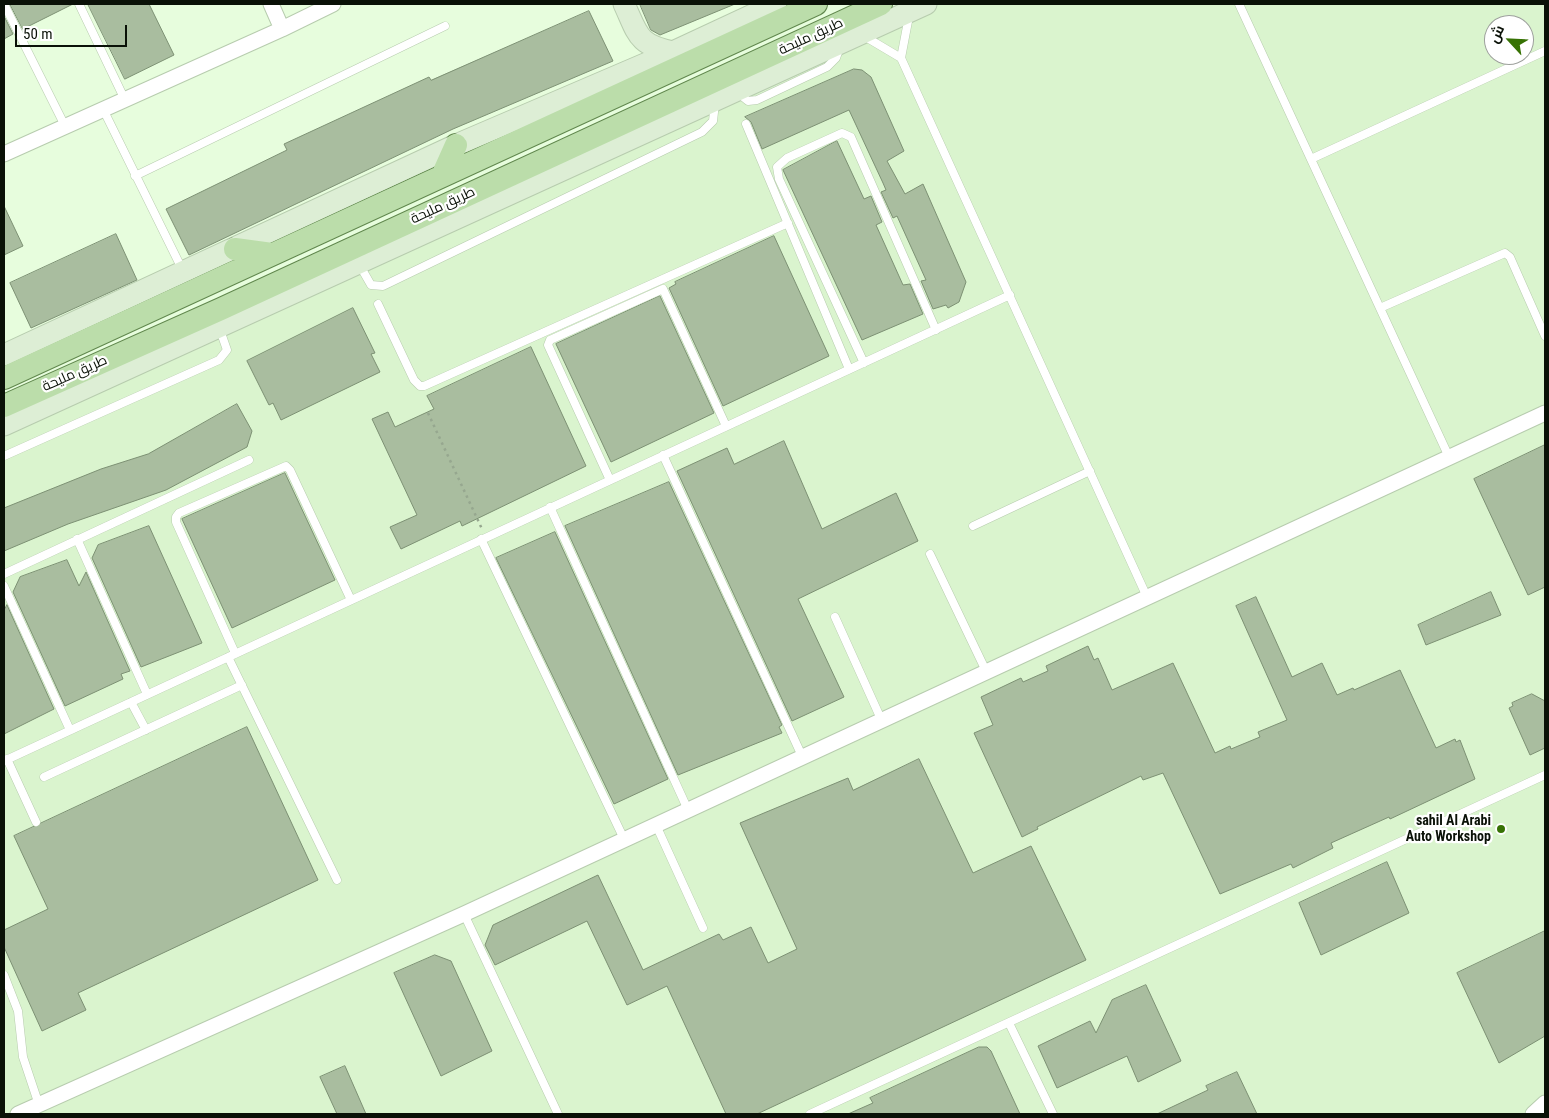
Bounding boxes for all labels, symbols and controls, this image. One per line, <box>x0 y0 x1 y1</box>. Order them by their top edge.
scale bar <box>18 15 130 47</box>
street label: طريق مليحة <box>776 15 846 59</box>
north arrow <box>1484 15 1534 65</box>
text: ش <box>1485 23 1507 46</box>
text: 50 m <box>23 25 53 43</box>
street label: طريق مليحة <box>408 184 478 228</box>
street label: طريق مليحة <box>40 352 110 396</box>
place label: sahil Al Arabi Auto Workshop <box>1406 813 1491 846</box>
marker: sahil Al Arabi Auto Workshop <box>1495 823 1507 835</box>

